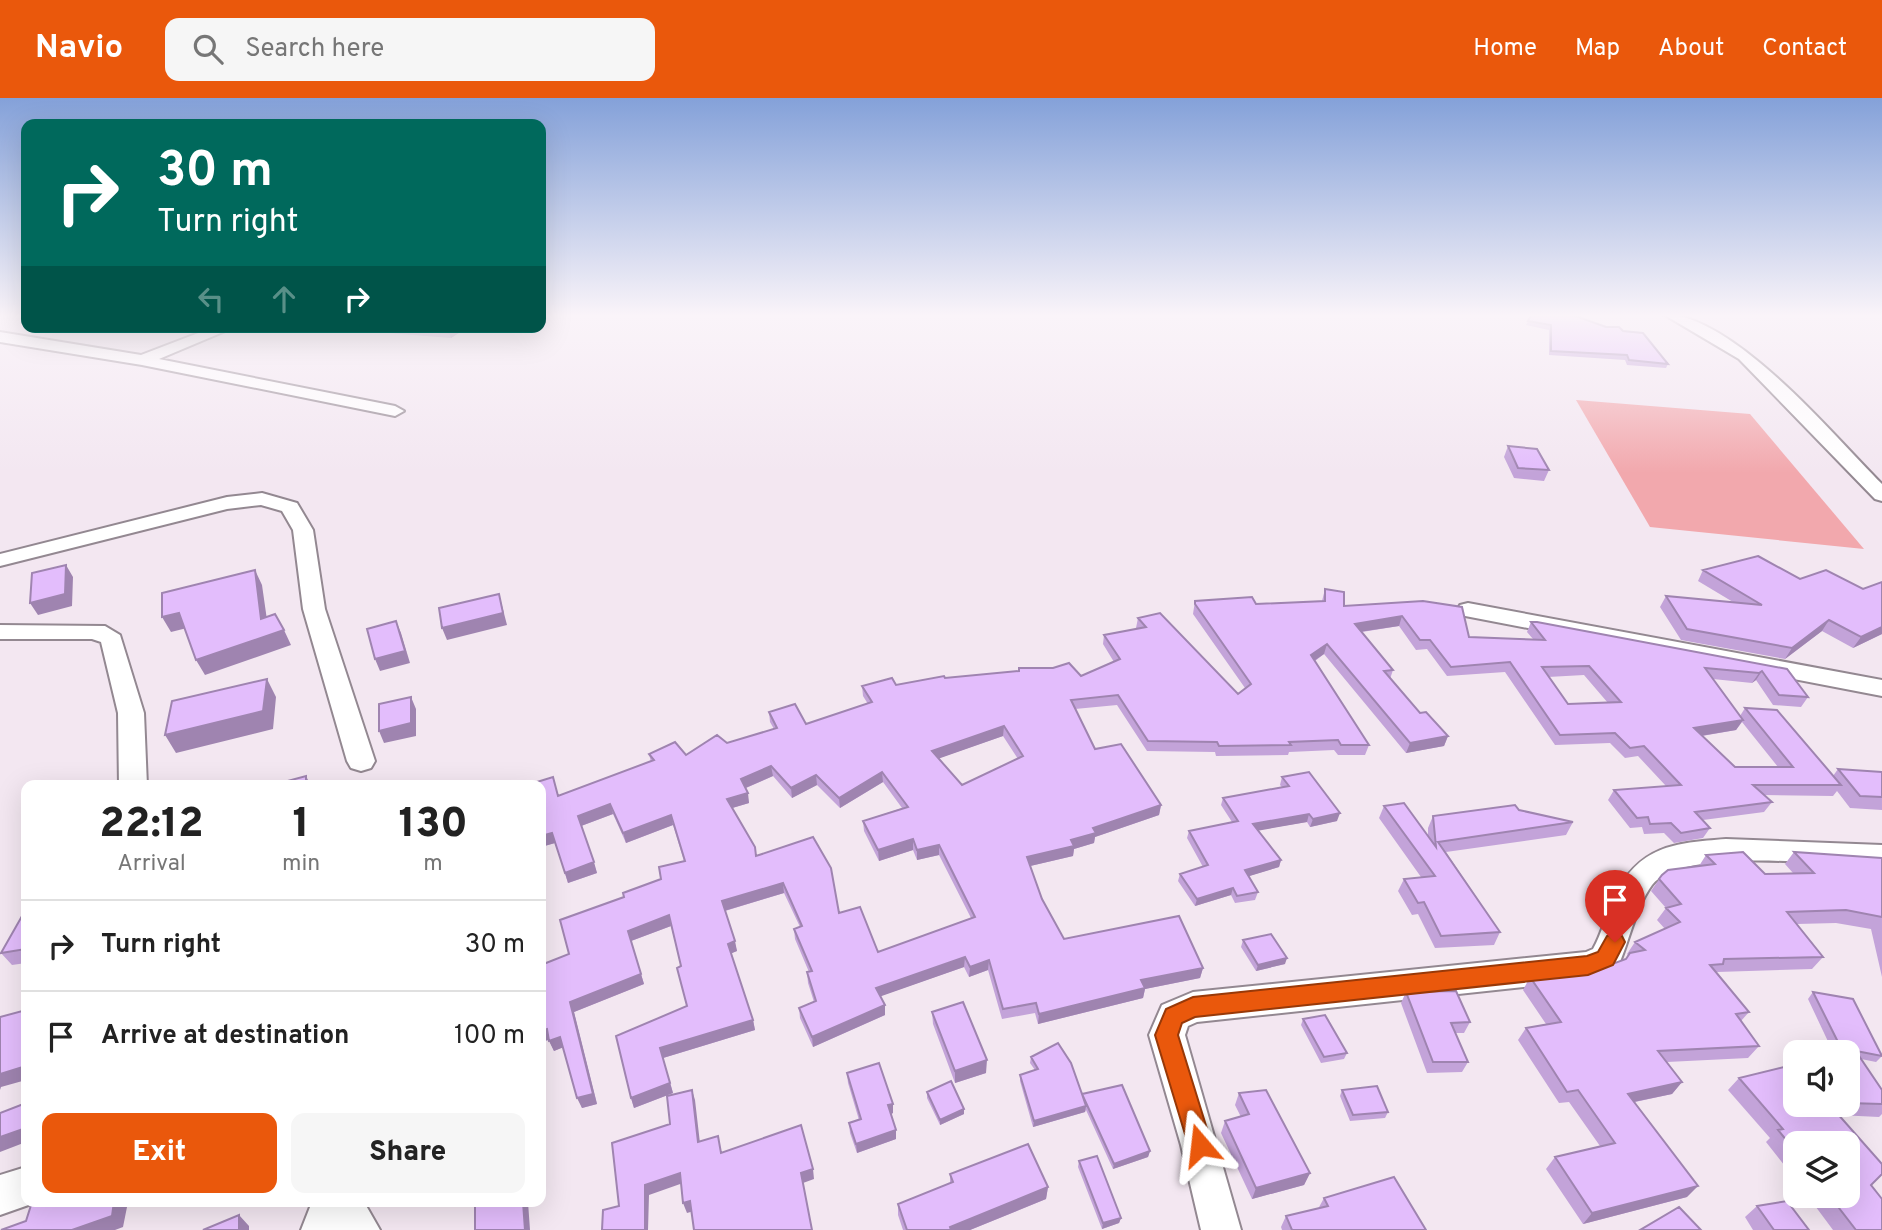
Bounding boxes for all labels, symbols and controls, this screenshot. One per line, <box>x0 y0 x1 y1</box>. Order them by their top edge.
search box <box>165 18 655 81</box>
text: Navio <box>35 28 123 70</box>
icon: search <box>189 30 227 68</box>
text: Search here <box>245 33 384 66</box>
text: Home <box>1473 34 1537 64</box>
text: Map <box>1575 34 1620 64</box>
text: About <box>1658 34 1724 64</box>
text: Contact <box>1762 34 1847 64</box>
text: 30 m <box>157 142 273 204</box>
icon: right <box>42 147 133 238</box>
text: Turn right <box>157 203 299 243</box>
icon: left <box>192 280 230 318</box>
icon: ahead <box>265 280 303 318</box>
icon: right <box>338 280 376 318</box>
text: 22:12 <box>99 799 204 852</box>
text: 1 <box>292 799 310 852</box>
text: 130 <box>398 799 468 852</box>
text: Arrival <box>117 850 186 879</box>
text: min <box>282 850 320 879</box>
text: m <box>423 850 443 879</box>
pin <box>1585 870 1645 942</box>
icon: arrive <box>1596 881 1634 919</box>
icon: right <box>42 927 80 965</box>
text: Turn right <box>101 929 221 962</box>
text: 30 m <box>465 929 525 962</box>
icon: arrive <box>42 1018 80 1056</box>
text: Arrive at destination <box>101 1020 349 1053</box>
text: 100 m <box>454 1020 525 1053</box>
map controls <box>1783 1040 1860 1208</box>
button: sound <box>1783 1040 1860 1117</box>
position arrow <box>1163 1108 1237 1182</box>
button: Exit <box>42 1113 277 1193</box>
button: Share <box>291 1113 525 1193</box>
button: layers <box>1783 1131 1860 1208</box>

